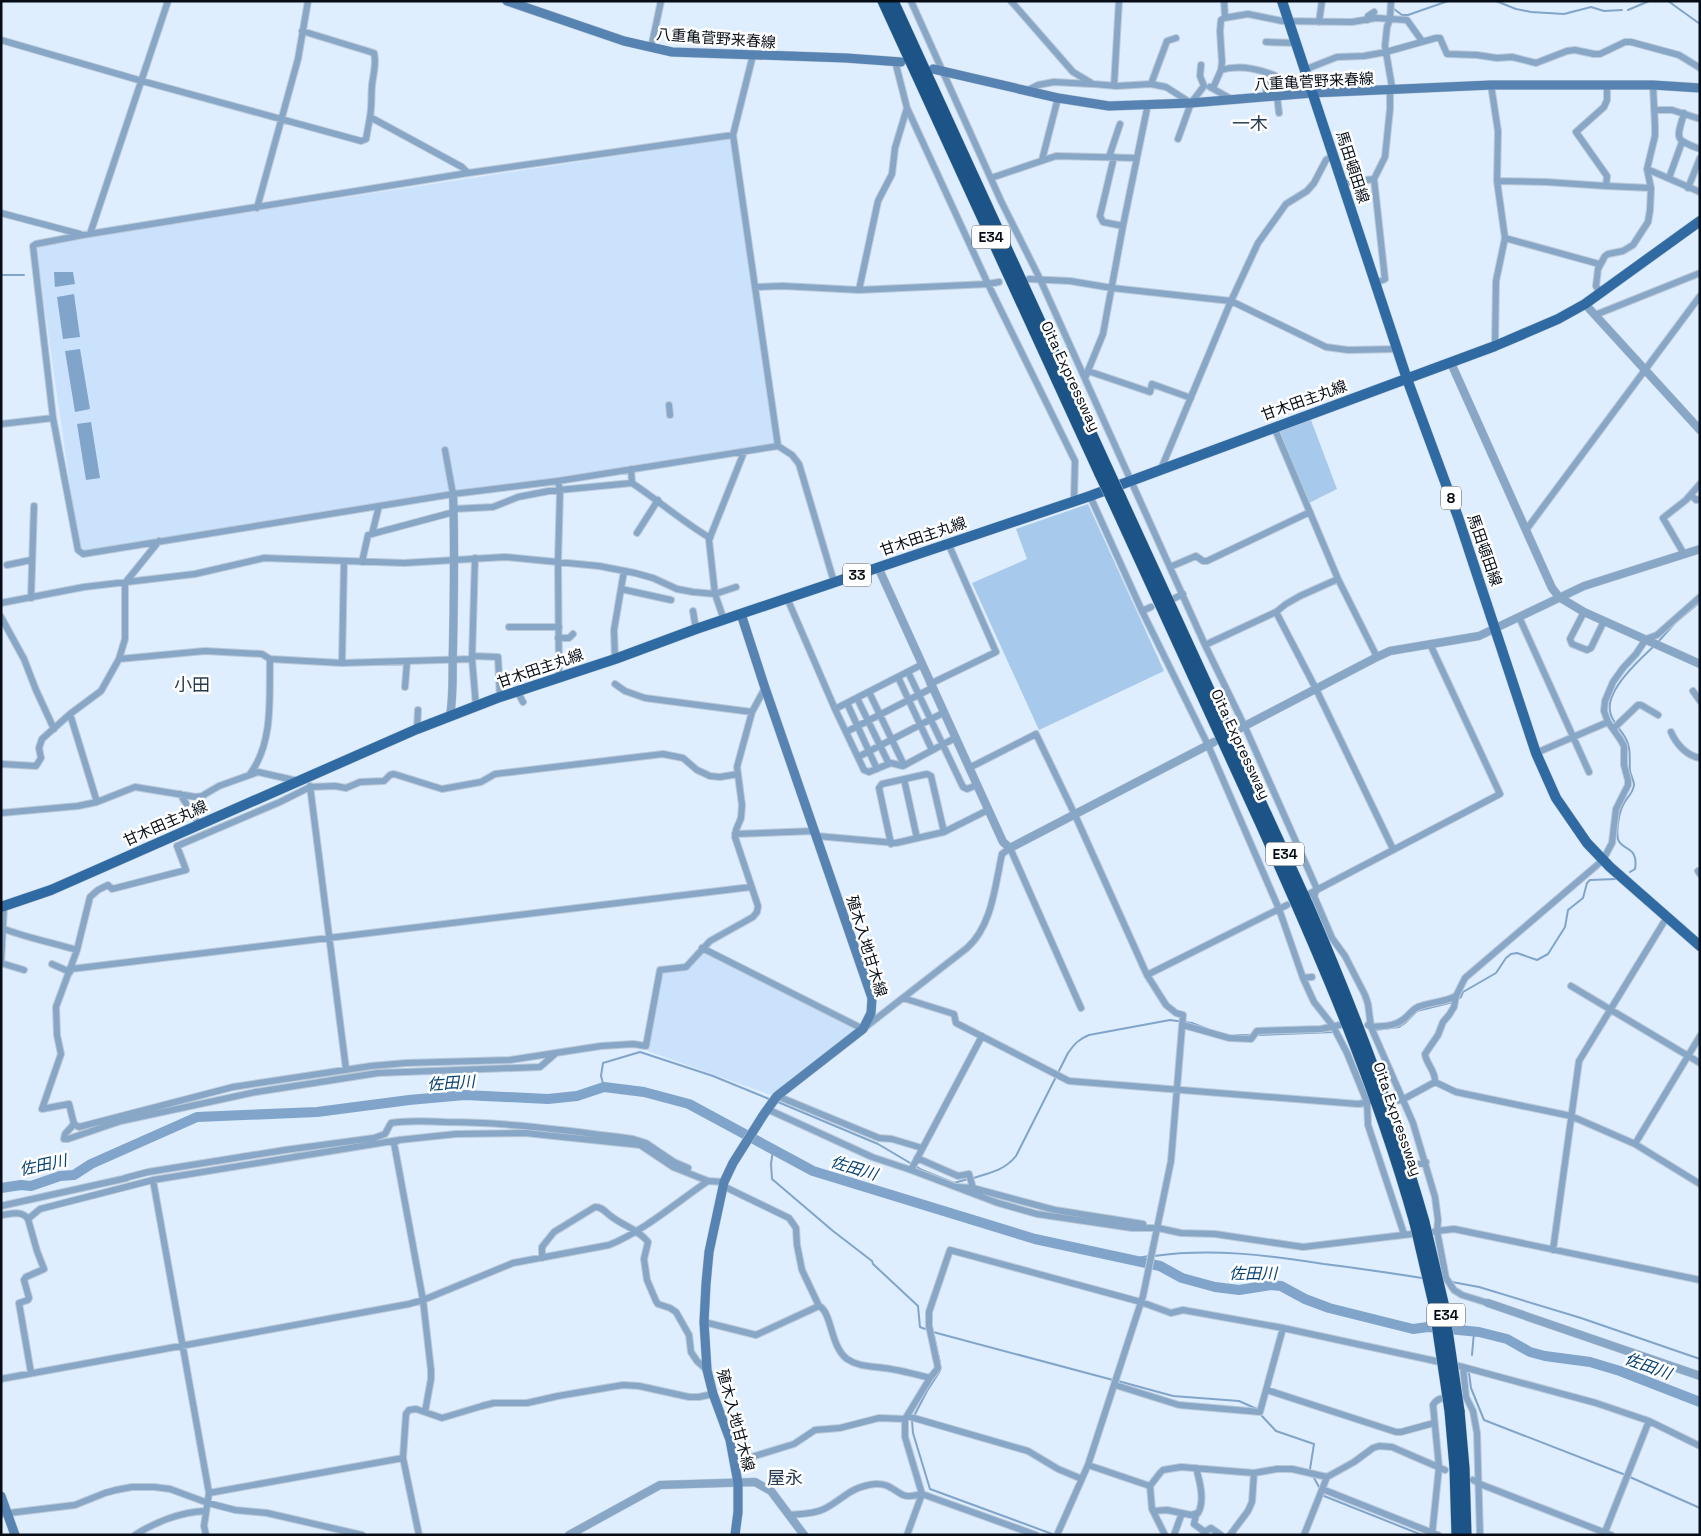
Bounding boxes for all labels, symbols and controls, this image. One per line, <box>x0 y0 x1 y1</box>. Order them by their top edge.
street label: 八重亀菅野来春線 <box>655 24 777 52</box>
street label: 八重亀菅野来春線 <box>1254 68 1374 94</box>
district label: 一木 <box>1232 112 1268 135</box>
street label: 馬田頓田線 <box>1332 128 1374 206</box>
road number: E34 <box>972 226 1010 248</box>
street label: Oita Expressway <box>1037 318 1105 434</box>
street label: 甘木田主丸線 <box>1258 376 1350 424</box>
road number: 8 <box>1441 486 1461 509</box>
street label: 馬田頓田線 <box>1464 511 1506 589</box>
street label: 甘木田主丸線 <box>877 512 969 560</box>
road number: 33 <box>843 564 871 586</box>
street label: 甘木田主丸線 <box>494 644 586 692</box>
district label: 小田 <box>174 673 210 696</box>
street label: Oita Expressway <box>1207 686 1275 802</box>
street label: 甘木田主丸線 <box>120 796 210 850</box>
road number: E34 <box>1266 842 1304 866</box>
street label: 殖木入地甘木線 <box>843 893 891 999</box>
street label: Oita Expressway <box>1370 1059 1426 1179</box>
water label: 佐田川 <box>426 1071 478 1095</box>
water label: 佐田川 <box>17 1149 71 1180</box>
water label: 佐田川 <box>828 1151 882 1186</box>
water label: 佐田川 <box>1229 1263 1279 1284</box>
road number: E34 <box>1427 1304 1465 1326</box>
water label: 佐田川 <box>1622 1348 1676 1385</box>
street label: 殖木入地甘木線 <box>713 1367 759 1473</box>
district label: 屋永 <box>767 1466 803 1489</box>

